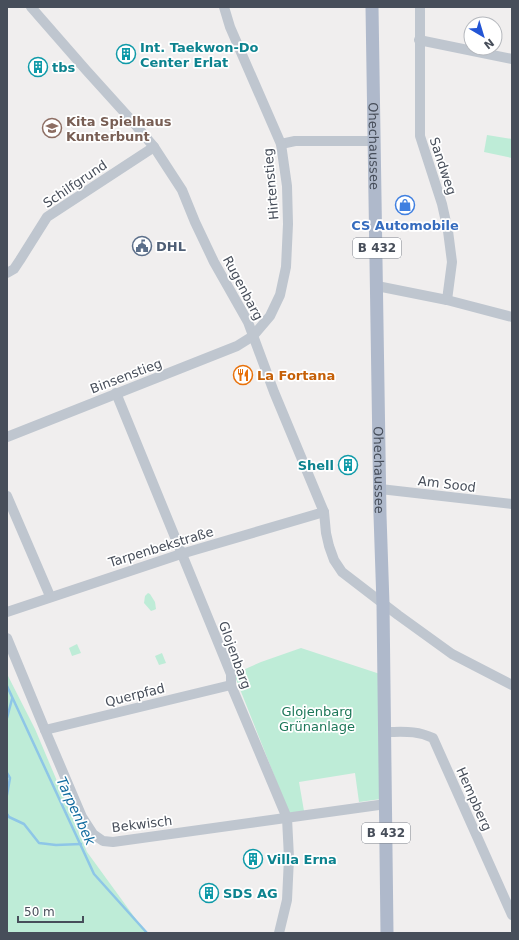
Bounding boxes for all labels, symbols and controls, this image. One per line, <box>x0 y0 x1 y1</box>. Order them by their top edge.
north arrow <box>463 16 503 56</box>
text: N <box>481 36 496 51</box>
place label: Int. Taekwon-Do Center Erlat <box>140 40 259 70</box>
building icon: Int. Taekwon-Do Center Erlat <box>115 43 137 65</box>
building icon: tbs <box>27 56 49 78</box>
place label: tbs <box>52 60 76 75</box>
street label: Ohechaussee <box>366 102 382 190</box>
place label: Kita Spielhaus Kunterbunt <box>66 114 172 144</box>
school or university icon: Kita Spielhaus Kunterbunt <box>41 117 63 139</box>
street label: Sandweg <box>427 135 459 197</box>
street label: Hirtenstieg <box>260 148 282 220</box>
street label: Schilfgrund <box>40 157 110 211</box>
shop icon: CS Automobile <box>394 194 416 216</box>
place label: CS Automobile <box>351 218 459 233</box>
public building icon: DHL <box>131 235 153 257</box>
road number: B 432 <box>353 238 401 258</box>
place label: DHL <box>156 239 186 254</box>
street label: Rugenbarg <box>220 253 266 323</box>
street label: Binsenstieg <box>88 355 164 397</box>
restaurant icon: La Fortana <box>232 364 254 386</box>
place label: La Fortana <box>257 368 335 383</box>
street label: Ohechaussee <box>371 426 387 514</box>
building icon: Shell <box>337 454 359 476</box>
place label: Shell <box>298 458 334 473</box>
street label: Am Sood <box>417 473 477 495</box>
street label: Tarpenbekstraße <box>106 524 215 570</box>
street label: Glojenbarg <box>216 619 254 691</box>
street label: Querpfad <box>104 680 166 710</box>
park label: Glojenbarg Grünanlage <box>279 704 355 734</box>
street label: Hempberg <box>453 765 495 833</box>
water label: Tarpenbek <box>53 774 99 848</box>
street label: Bekwisch <box>111 813 173 835</box>
road number: B 432 <box>362 823 410 843</box>
building icon: Villa Erna <box>242 848 264 870</box>
place label: Villa Erna <box>267 852 337 867</box>
building icon: SDS AG <box>198 882 220 904</box>
place label: SDS AG <box>223 886 278 901</box>
scale bar <box>18 898 83 924</box>
text: 50 m <box>24 905 55 919</box>

